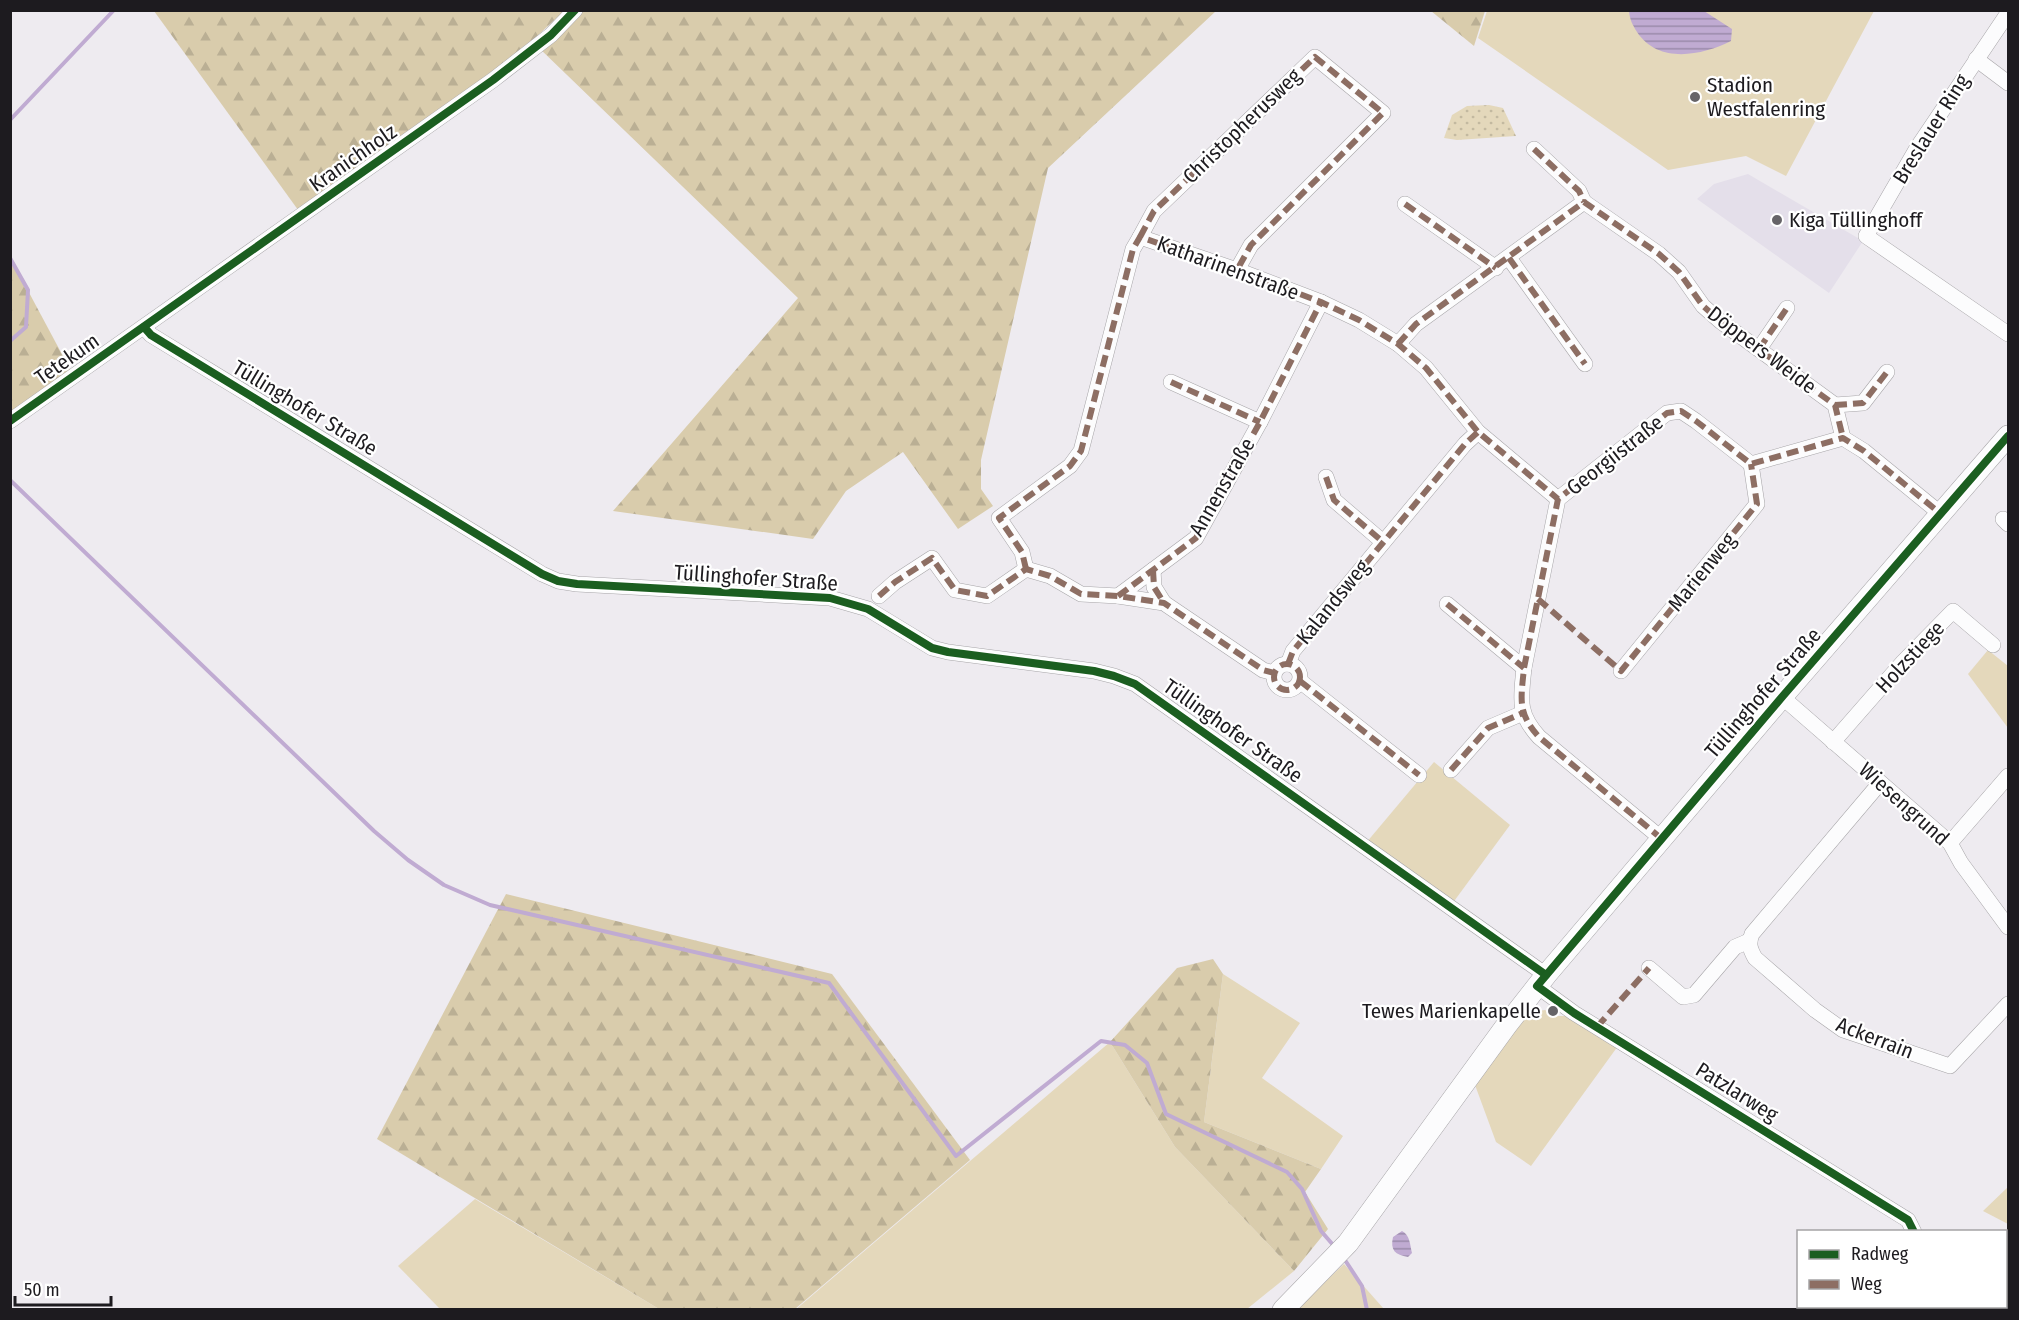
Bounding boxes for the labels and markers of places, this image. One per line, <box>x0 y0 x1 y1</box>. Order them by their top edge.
place label: Stadion Westfalenring <box>1707 72 1825 122</box>
marker: Stadion Westfalenring <box>1688 90 1702 104</box>
place label: Kiga Tüllinghoff <box>1789 207 1924 233</box>
marker: Kiga Tüllinghoff <box>1770 213 1784 227</box>
place label: Tewes Marienkapelle <box>1362 998 1541 1024</box>
marker: Tewes Marienkapelle <box>1546 1004 1560 1018</box>

